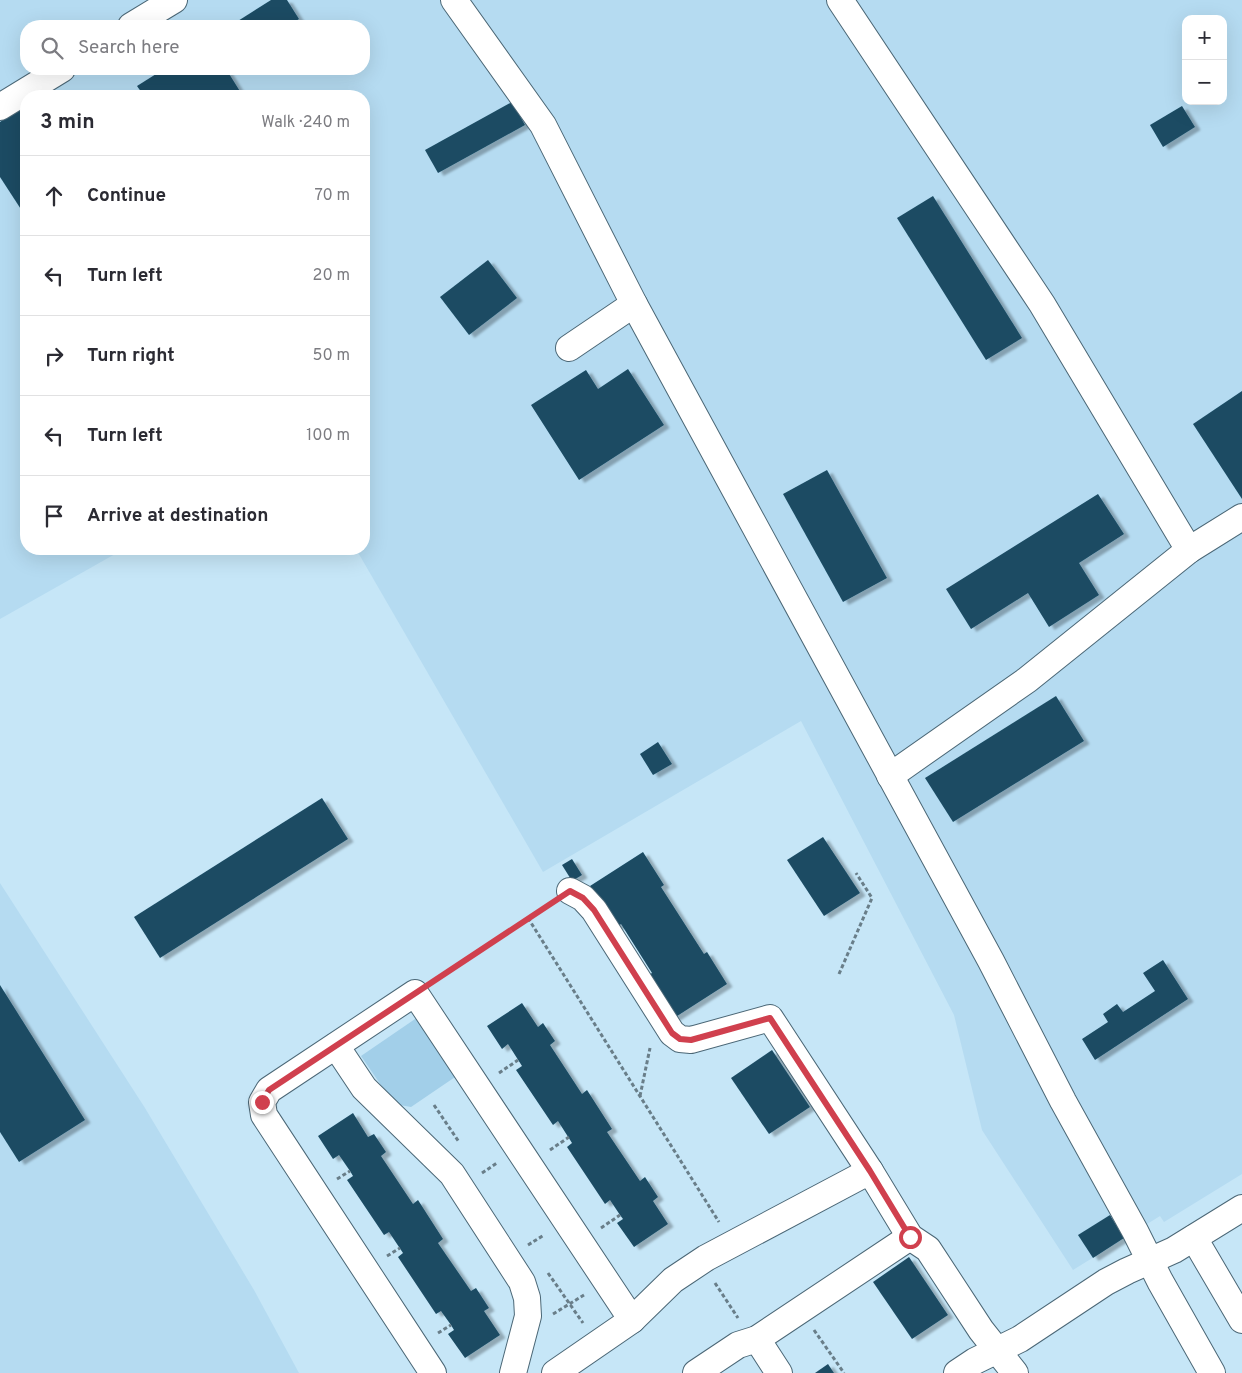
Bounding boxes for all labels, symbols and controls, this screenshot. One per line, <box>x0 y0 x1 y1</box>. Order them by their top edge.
map controls <box>1182 15 1227 105</box>
button: + <box>1182 15 1227 60</box>
search box <box>20 20 370 75</box>
icon: search <box>38 34 66 62</box>
text: Search here <box>78 36 180 60</box>
button: − <box>1182 60 1227 105</box>
text: 3 min <box>40 109 95 136</box>
text: Walk · 240 m <box>261 113 350 133</box>
icon: ahead <box>40 182 68 210</box>
text: Continue <box>87 184 166 208</box>
text: 70 m <box>315 186 350 206</box>
icon: left <box>40 262 68 290</box>
text: Turn left <box>87 264 163 288</box>
text: 20 m <box>313 266 350 286</box>
icon: right <box>40 342 68 370</box>
text: Turn right <box>87 344 175 368</box>
text: 50 m <box>313 346 350 366</box>
icon: left <box>40 422 68 450</box>
text: Turn left <box>87 424 163 448</box>
text: 100 m <box>306 426 350 446</box>
icon: arrive <box>40 502 68 530</box>
text: Arrive at destination <box>87 504 268 528</box>
route end <box>251 1091 274 1114</box>
route start <box>899 1226 922 1249</box>

